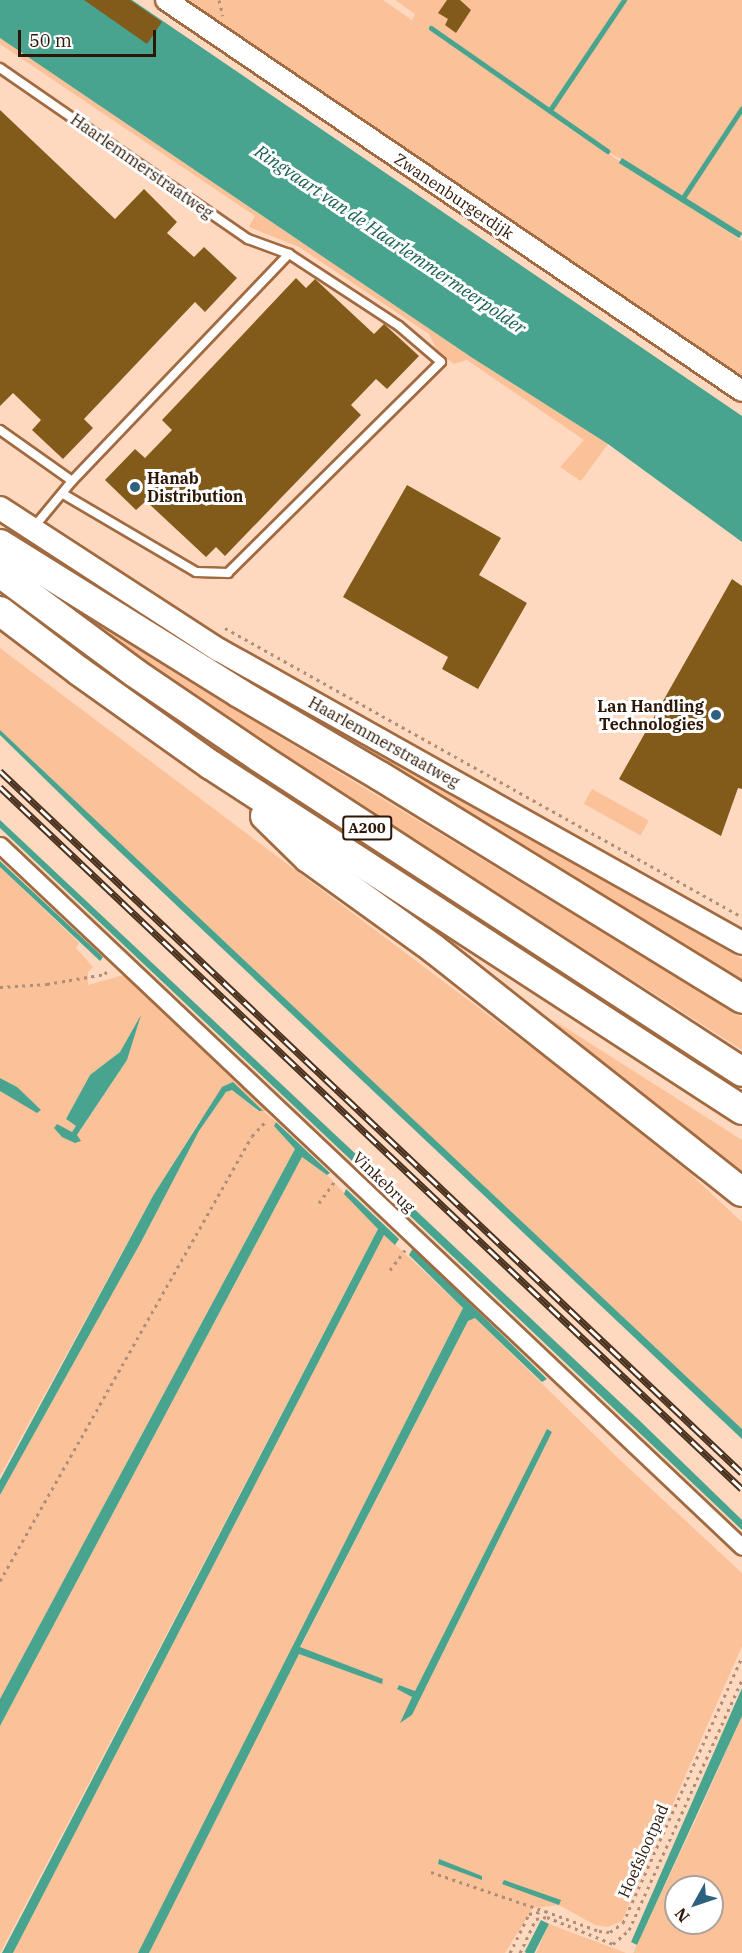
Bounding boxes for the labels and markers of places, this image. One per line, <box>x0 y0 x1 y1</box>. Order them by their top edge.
place label: Hanab Distribution <box>147 468 243 506</box>
marker: Hanab Distribution <box>128 480 142 494</box>
place label: Lan Handling Technologies <box>597 696 704 734</box>
marker: Lan Handling Technologies <box>709 708 723 722</box>

